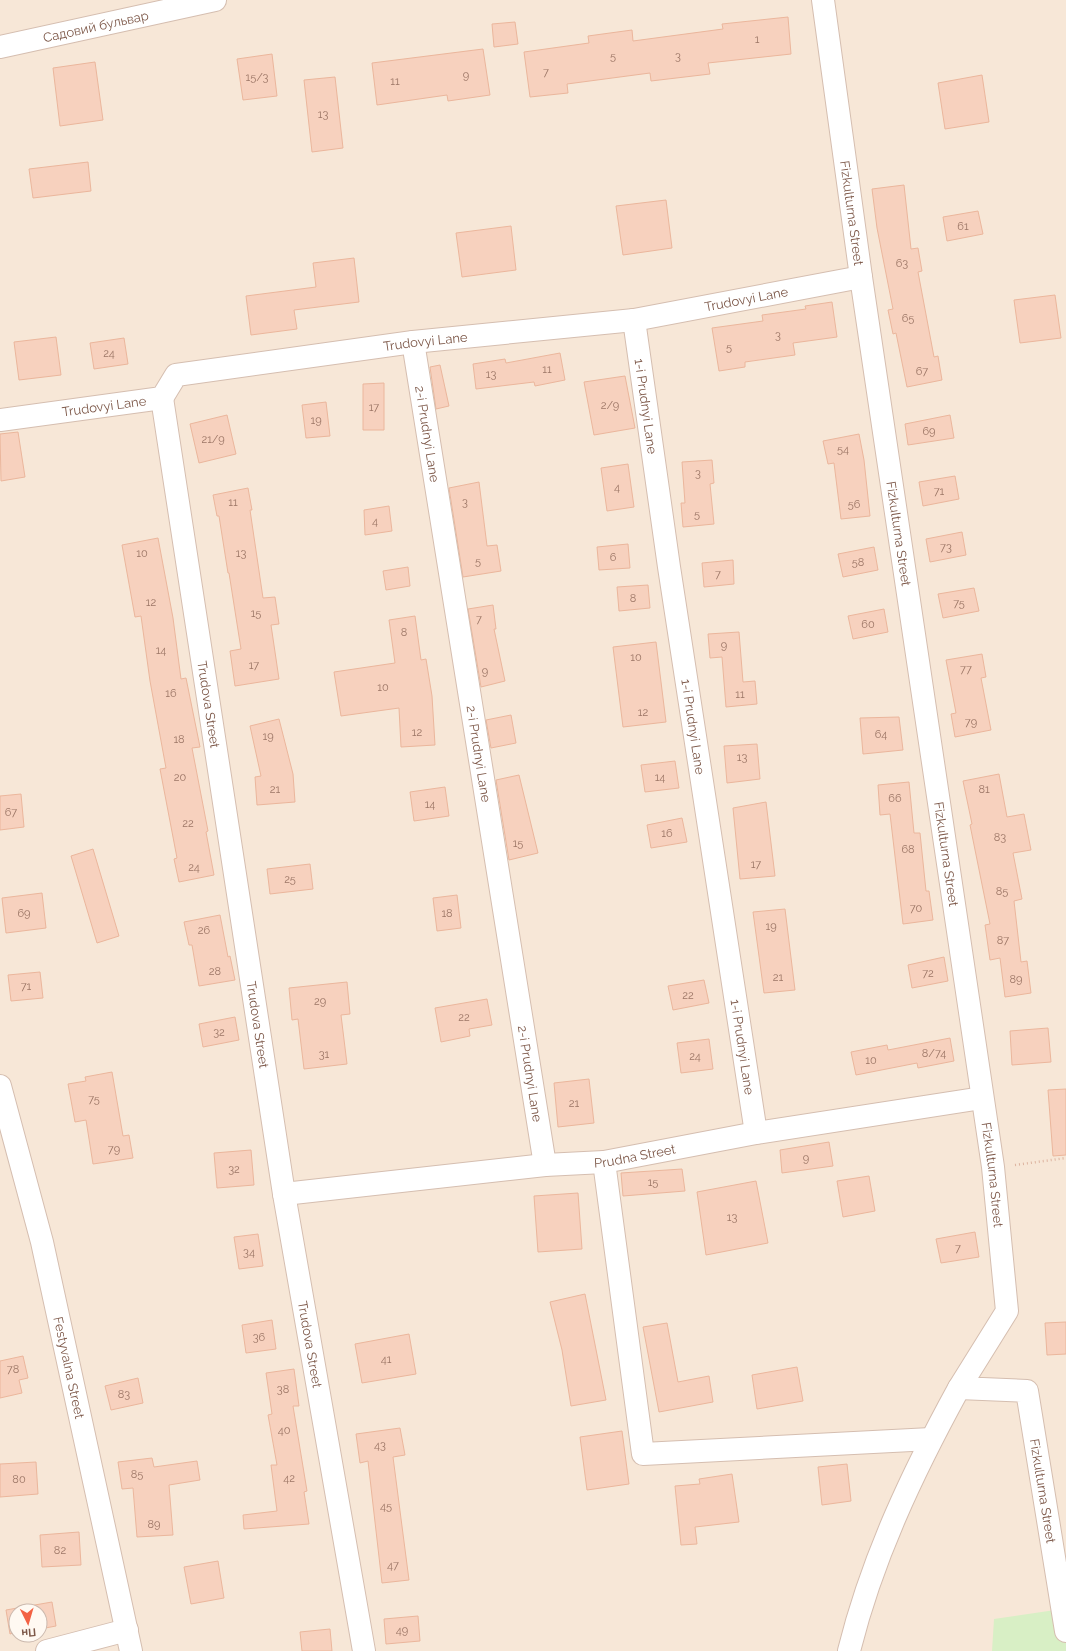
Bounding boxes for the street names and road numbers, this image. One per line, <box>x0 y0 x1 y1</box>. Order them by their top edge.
street label: Садовий бульвар <box>42 7 150 45</box>
street label: Fizkulturna Street <box>838 160 867 267</box>
street label: Trudovyi Lane <box>703 283 790 314</box>
street label: Trudovyi Lane <box>382 329 469 354</box>
street label: 1-i Prudnyi Lane <box>632 357 660 455</box>
street label: 2-i Prudnyi Lane <box>413 384 443 484</box>
street label: Trudovyi Lane <box>61 393 147 419</box>
street label: Fizkulturna Street <box>884 480 914 588</box>
street label: Trudova Street <box>195 660 223 750</box>
street label: 1-i Prudnyi Lane <box>679 678 708 776</box>
street label: 2-i Prudnyi Lane <box>464 704 494 803</box>
street label: Fizkulturna Street <box>931 801 962 908</box>
street label: Trudova Street <box>244 980 272 1070</box>
street label: 1-i Prudnyi Lane <box>728 998 758 1096</box>
street label: 2-i Prudnyi Lane <box>515 1024 546 1123</box>
street label: Fizkulturna Street <box>979 1121 1006 1229</box>
street label: Prudna Street <box>594 1141 677 1170</box>
street label: Trudova Street <box>295 1300 325 1390</box>
street label: Festyvalna Street <box>51 1315 88 1421</box>
street label: Fizkulturna Street <box>1027 1437 1059 1545</box>

